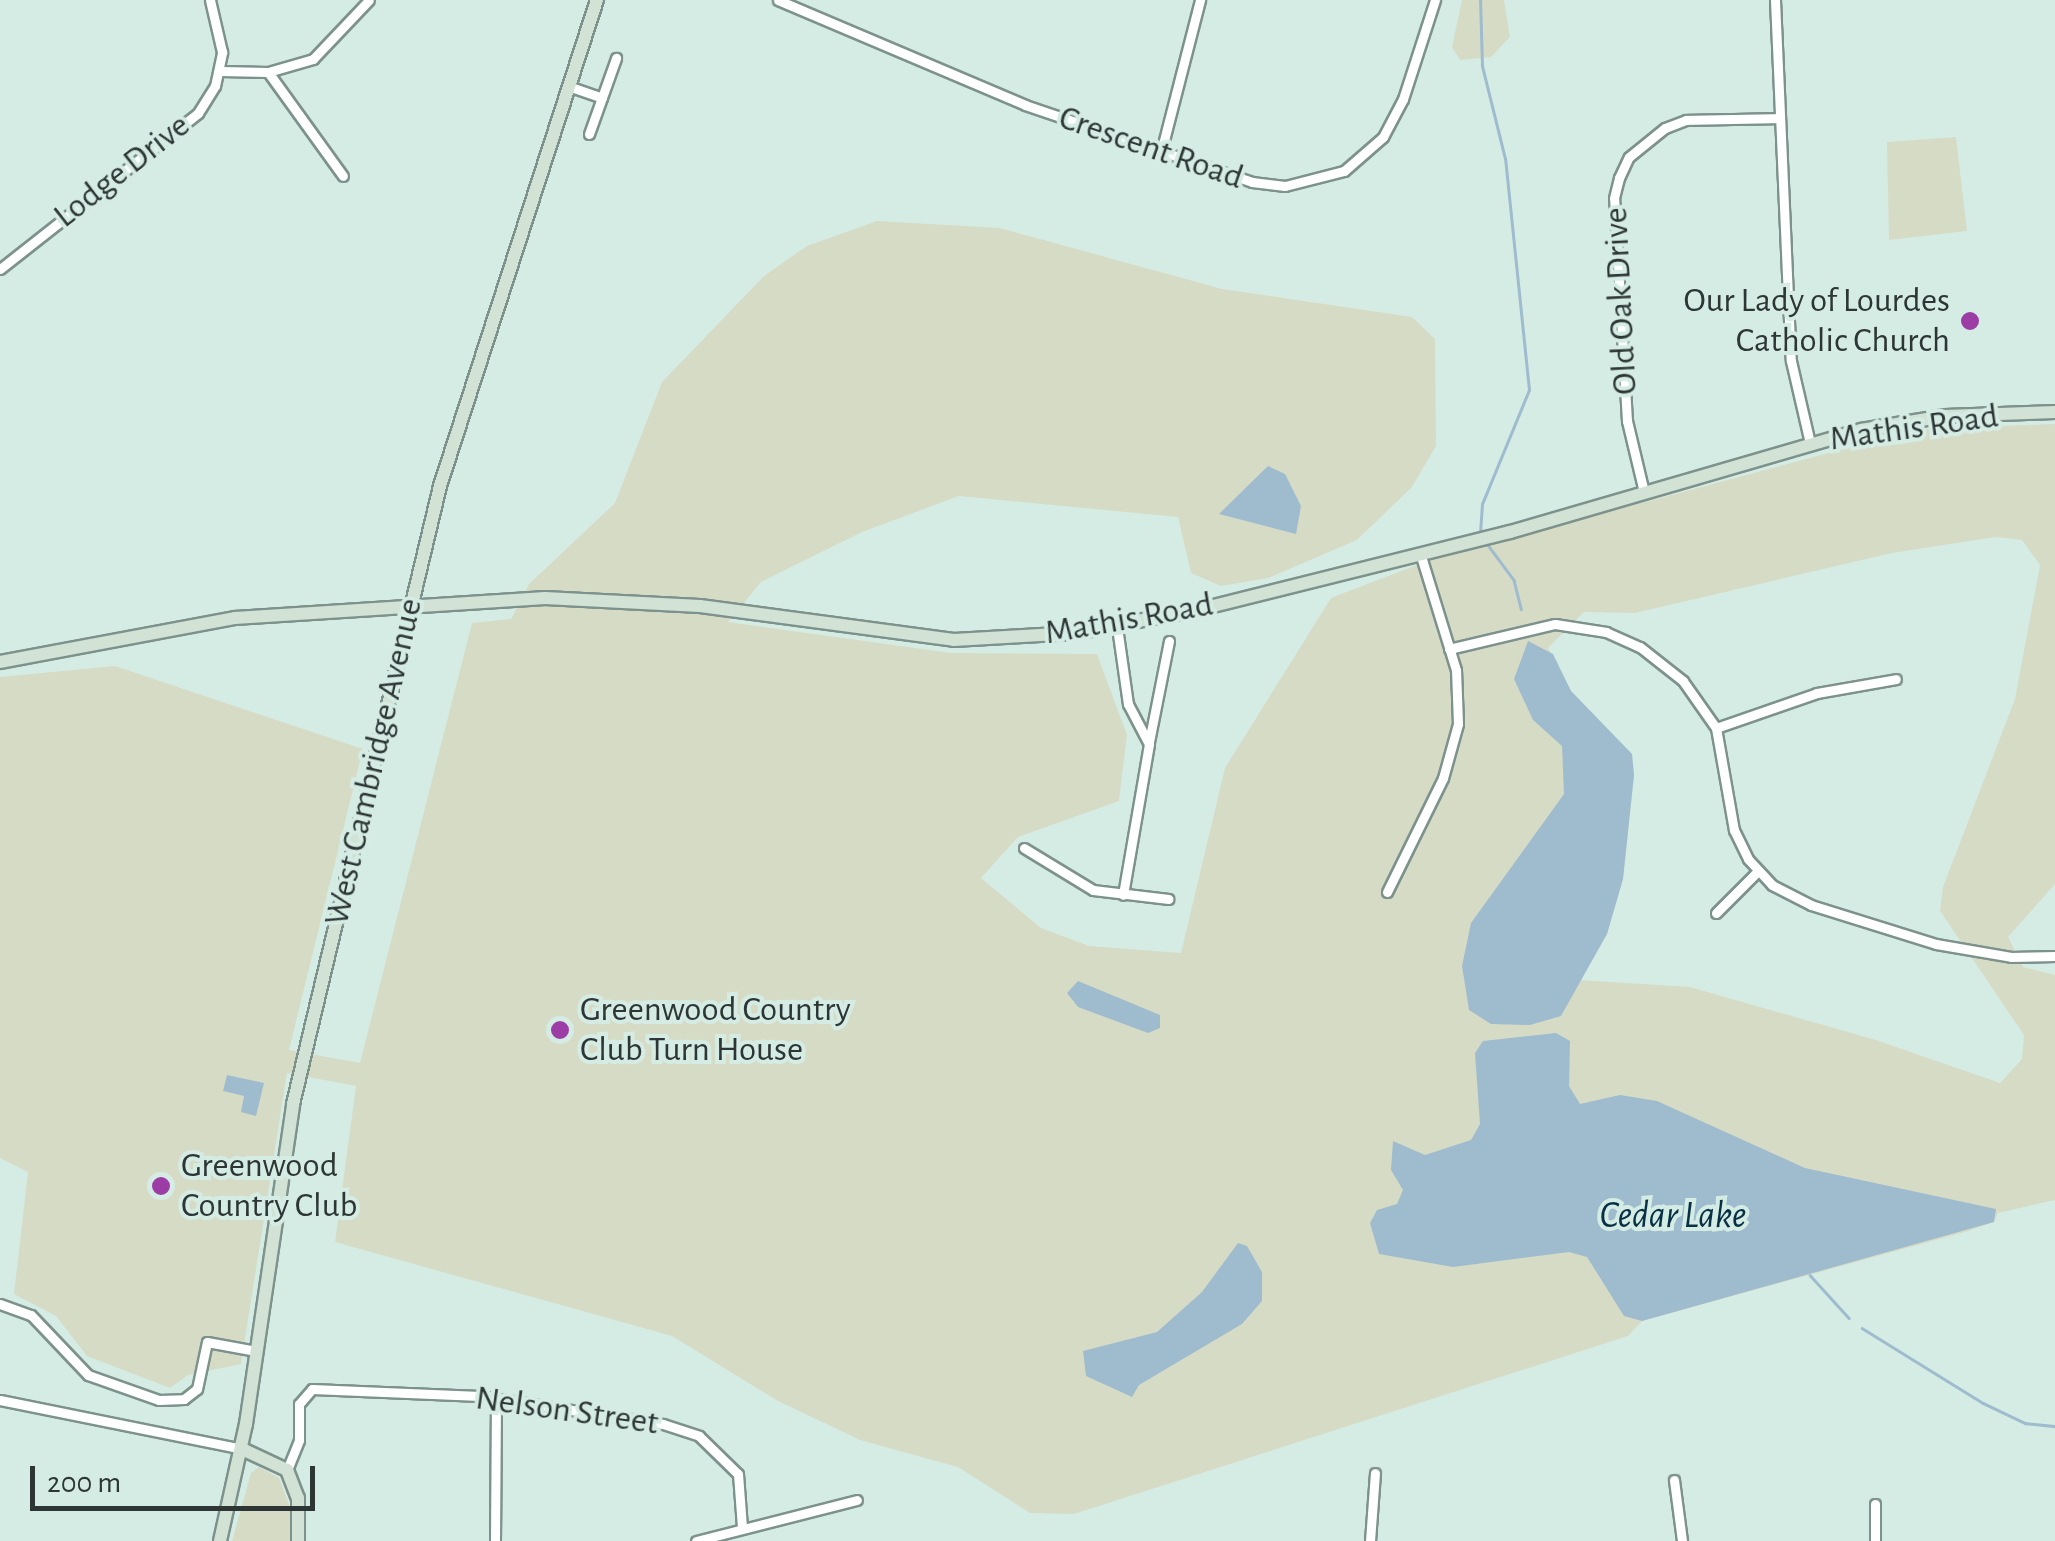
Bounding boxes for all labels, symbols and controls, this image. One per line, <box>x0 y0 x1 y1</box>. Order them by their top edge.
street label: Crescent Road <box>1053 97 1249 199</box>
street label: Lodge Drive <box>46 105 198 237</box>
street label: Old Oak Drive <box>1595 206 1647 396</box>
place label: Our Lady of Lourdes Catholic Church <box>1684 280 1950 362</box>
marker: Our Lady of Lourdes Catholic Church <box>1959 310 1981 332</box>
street label: Mathis Road <box>1827 395 2001 461</box>
street label: Mathis Road <box>1042 584 1216 654</box>
street label: West Cambridge Avenue <box>316 594 432 930</box>
place label: Greenwood Country Club Turn House <box>580 989 851 1071</box>
marker: Greenwood Country Club Turn House <box>549 1019 571 1041</box>
place label: Greenwood Country Club <box>181 1145 358 1227</box>
marker: Greenwood Country Club <box>150 1175 172 1197</box>
water label: Cedar Lake <box>1600 1194 1746 1240</box>
street label: Nelson Street <box>473 1377 661 1445</box>
scale bar <box>35 1446 320 1508</box>
text: 200 m <box>47 1468 121 1498</box>

